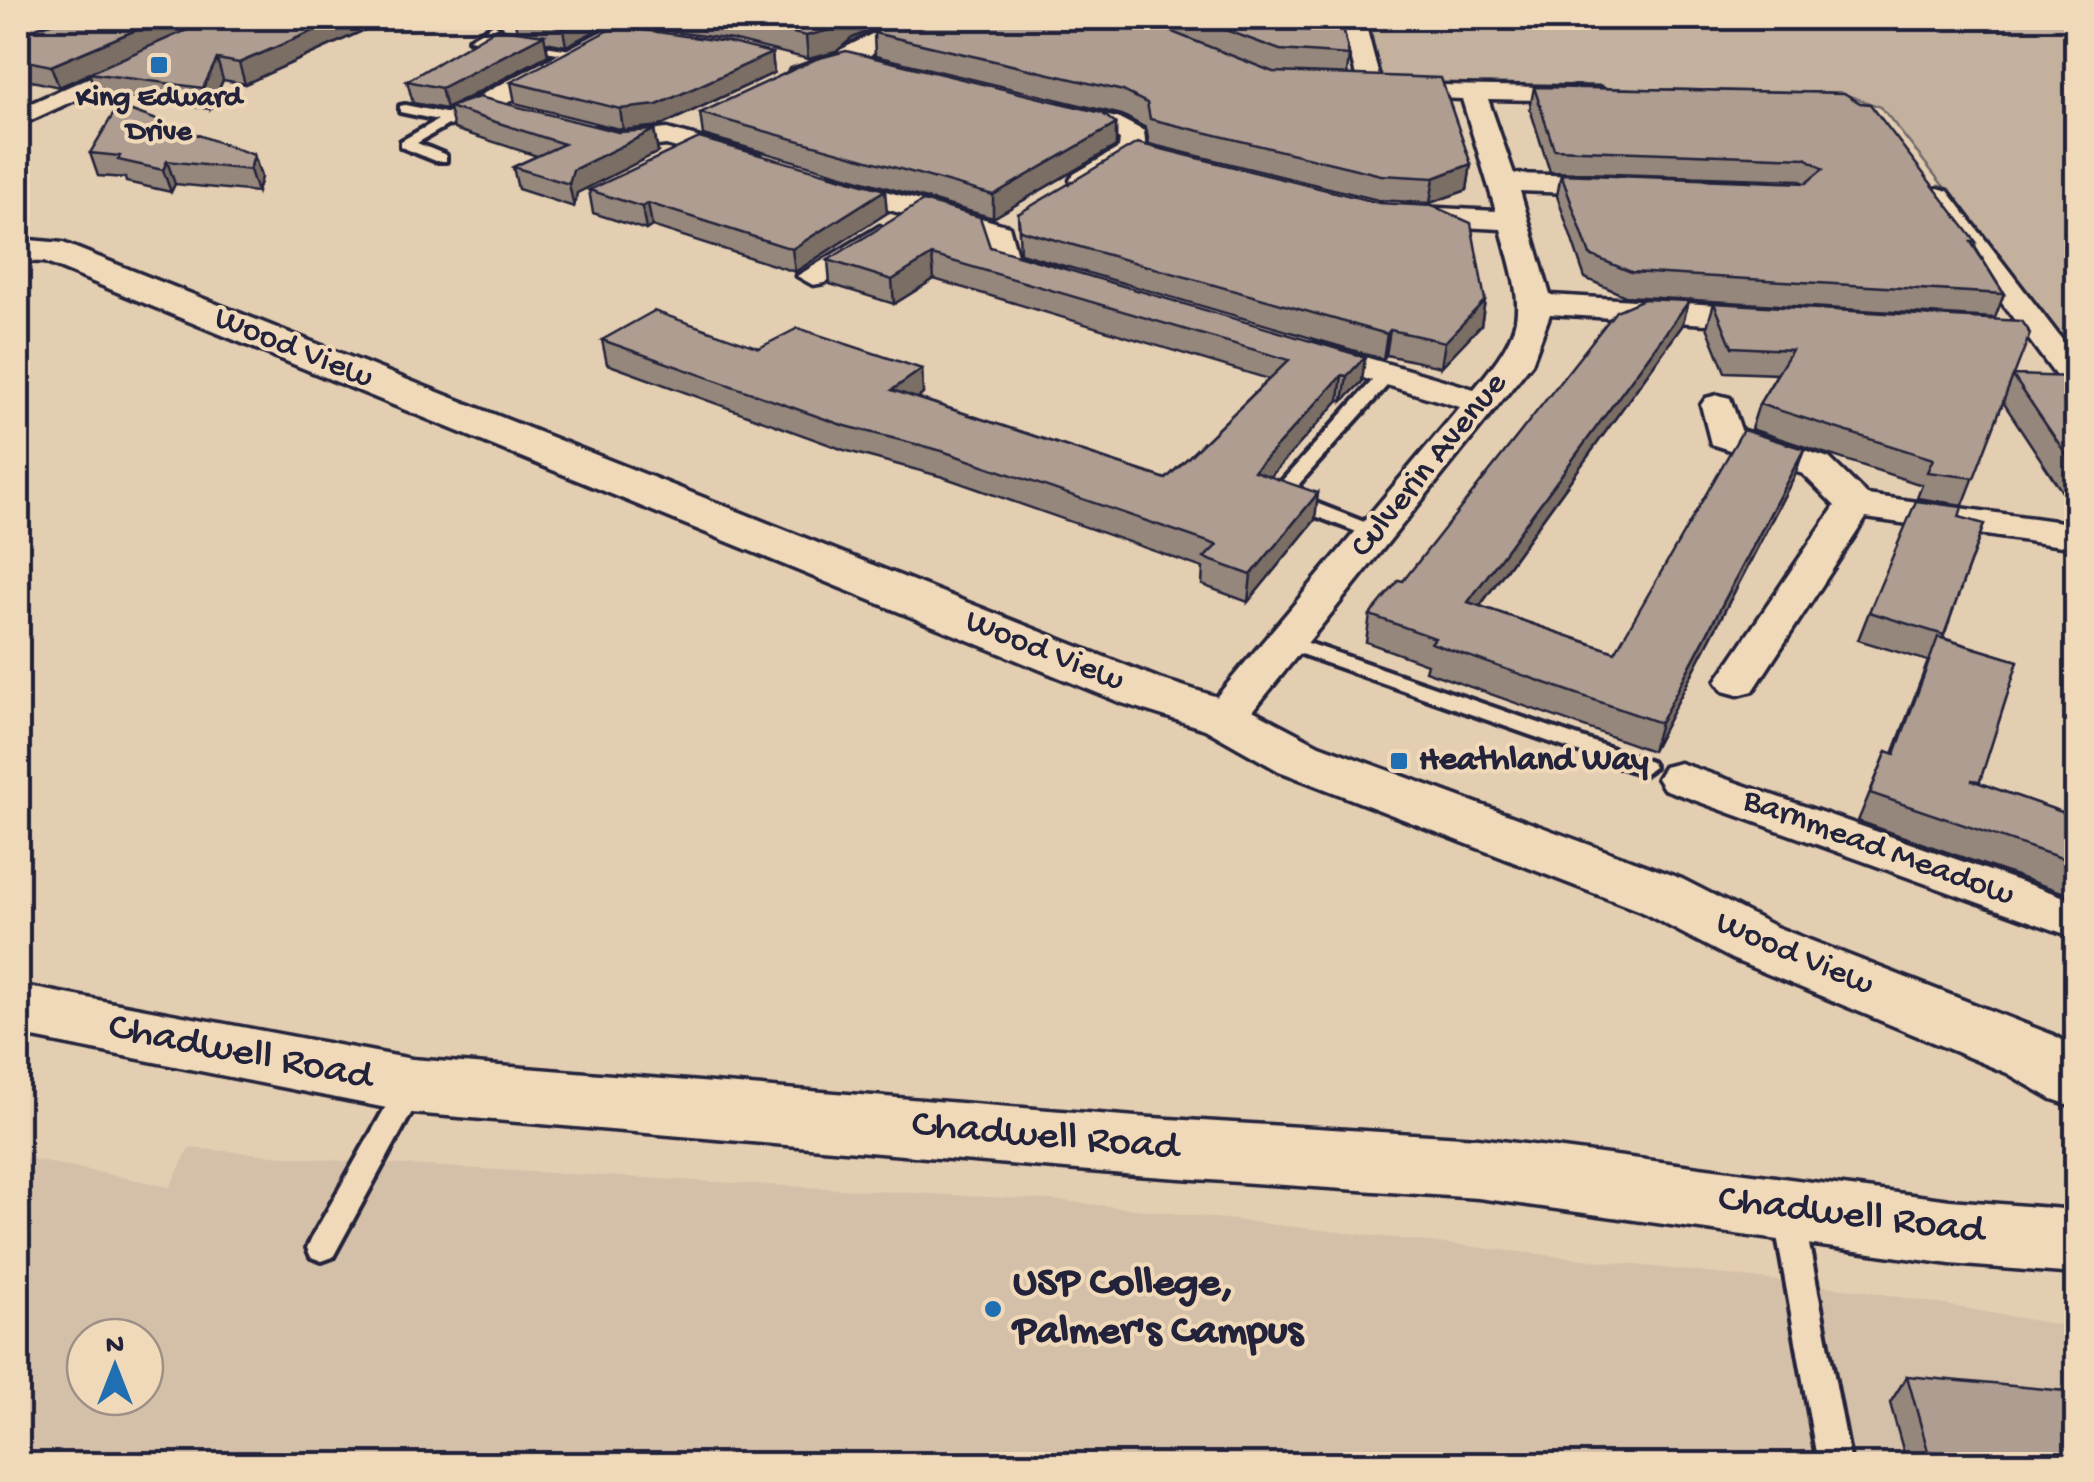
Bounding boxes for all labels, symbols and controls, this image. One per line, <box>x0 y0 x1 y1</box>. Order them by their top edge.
marker: King Edward Drive <box>148 54 170 76</box>
place label: King Edward Drive <box>75 82 245 151</box>
street label: Wood View <box>208 299 378 399</box>
street label: Culverin Avenue <box>1343 364 1518 567</box>
street label: Wood View <box>959 602 1129 702</box>
place label: Heathland Way <box>1419 741 1649 782</box>
marker: Heathland Way <box>1388 750 1410 772</box>
street label: Barnmead Meadow <box>1736 781 2019 917</box>
street label: Wood View <box>1709 903 1879 1007</box>
street label: Chadwell Road <box>104 1004 379 1104</box>
street label: Chadwell Road <box>910 1102 1184 1174</box>
street label: Chadwell Road <box>1715 1176 1990 1258</box>
place label: USP College, Palmer's Campus <box>1011 1261 1305 1358</box>
marker: USP College, Palmer's Campus <box>982 1298 1004 1320</box>
north arrow <box>65 1317 165 1417</box>
text: N <box>106 1330 124 1363</box>

